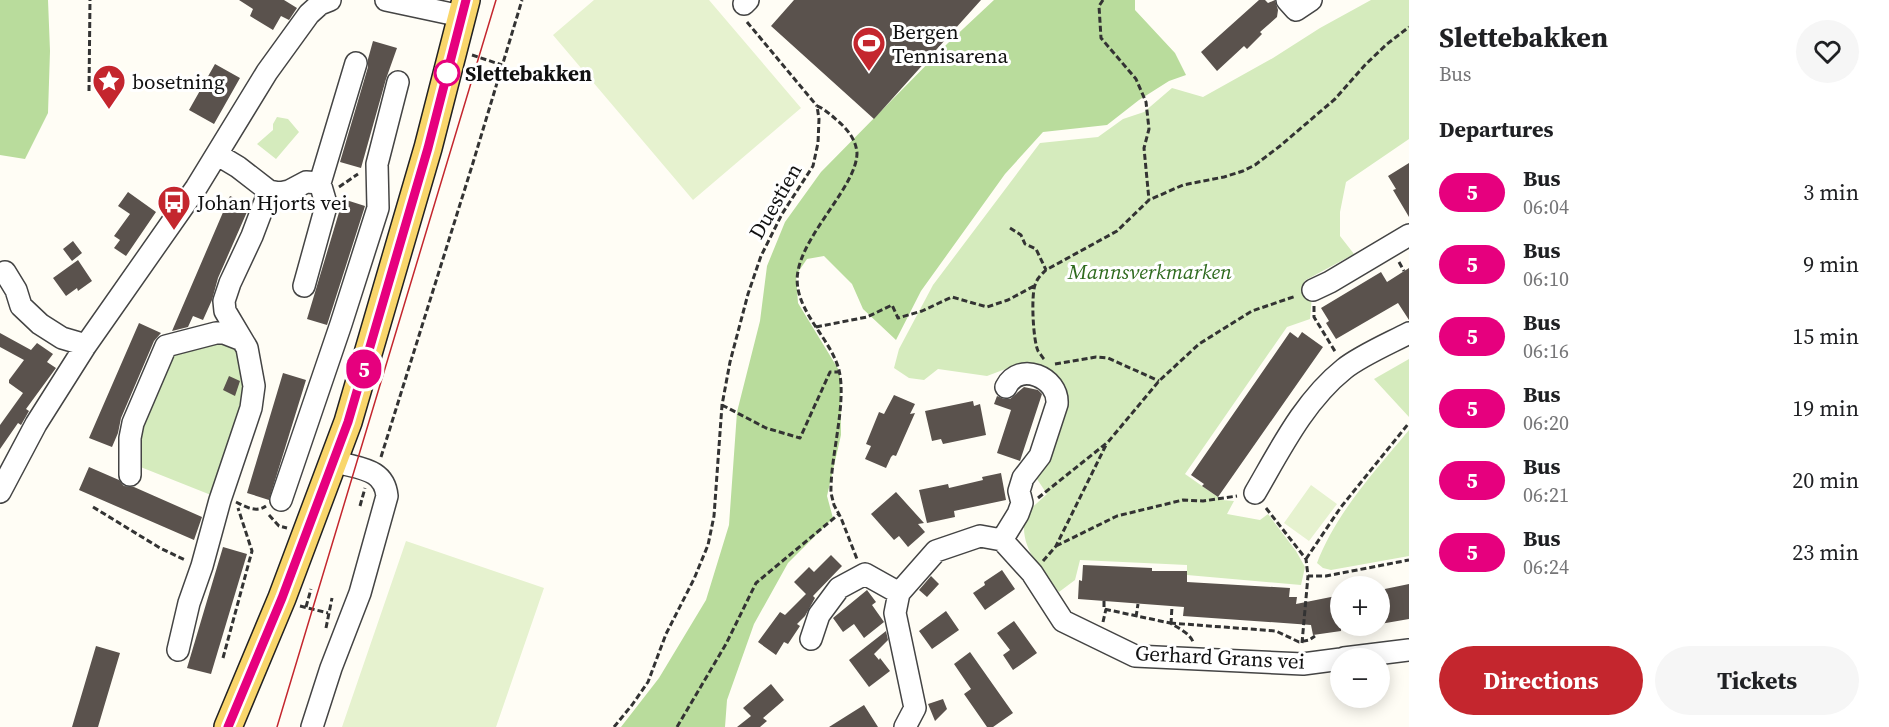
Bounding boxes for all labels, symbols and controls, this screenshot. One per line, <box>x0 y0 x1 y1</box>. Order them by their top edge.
place label: Bergen Tennisarena <box>892 17 1008 70</box>
text: Slettebakken <box>1439 18 1608 56</box>
button: heart <box>1796 20 1859 83</box>
sports icon: Bergen Tennisarena <box>851 25 887 72</box>
place label: Slettebakken <box>465 59 592 88</box>
marker: Slettebakken <box>434 60 460 86</box>
text: Bus <box>1439 60 1472 88</box>
place icon: bosetning <box>91 63 127 110</box>
place label: bosetning <box>132 67 225 96</box>
text: Departures <box>1439 114 1553 144</box>
street label: Duestien <box>742 157 809 244</box>
text: Bus <box>1523 163 1560 193</box>
text: 3 min <box>1803 177 1859 207</box>
text: 5 <box>1466 178 1478 207</box>
bus stop icon: Johan Hjorts vei <box>156 184 192 231</box>
place label: Johan Hjorts vei <box>196 188 348 217</box>
text: 06:04 <box>1523 193 1569 221</box>
text: Bus <box>1523 235 1560 265</box>
text: 9 min <box>1803 249 1859 279</box>
text: 5 <box>1466 250 1478 279</box>
park label: Mannsverkmarken <box>1067 257 1232 286</box>
text: 06:10 <box>1523 265 1569 293</box>
text: Bus <box>1523 307 1560 337</box>
text: 15 min <box>1792 321 1859 351</box>
text: 5 <box>1466 322 1478 351</box>
text: 06:16 <box>1523 337 1569 365</box>
line badge: 5 <box>344 350 383 388</box>
text: 5 <box>358 355 370 384</box>
text: Bus <box>1523 379 1560 409</box>
text: 19 min <box>1792 393 1859 423</box>
text: 5 <box>1466 394 1478 423</box>
text: 06:20 <box>1523 409 1569 437</box>
text: Bus <box>1523 451 1560 481</box>
text: 20 min <box>1792 465 1859 495</box>
text: 5 <box>1466 466 1478 495</box>
text: 06:21 <box>1523 481 1569 509</box>
text: Bus <box>1523 523 1560 553</box>
text: 23 min <box>1792 537 1859 567</box>
text: 5 <box>1466 538 1478 567</box>
text: 06:24 <box>1523 553 1569 581</box>
map controls <box>1330 576 1390 708</box>
button: + <box>1330 576 1390 636</box>
street label: Gerhard Grans vei <box>1134 638 1306 676</box>
button: Directions <box>1439 646 1643 715</box>
button: Tickets <box>1655 646 1859 715</box>
button: − <box>1330 648 1390 708</box>

